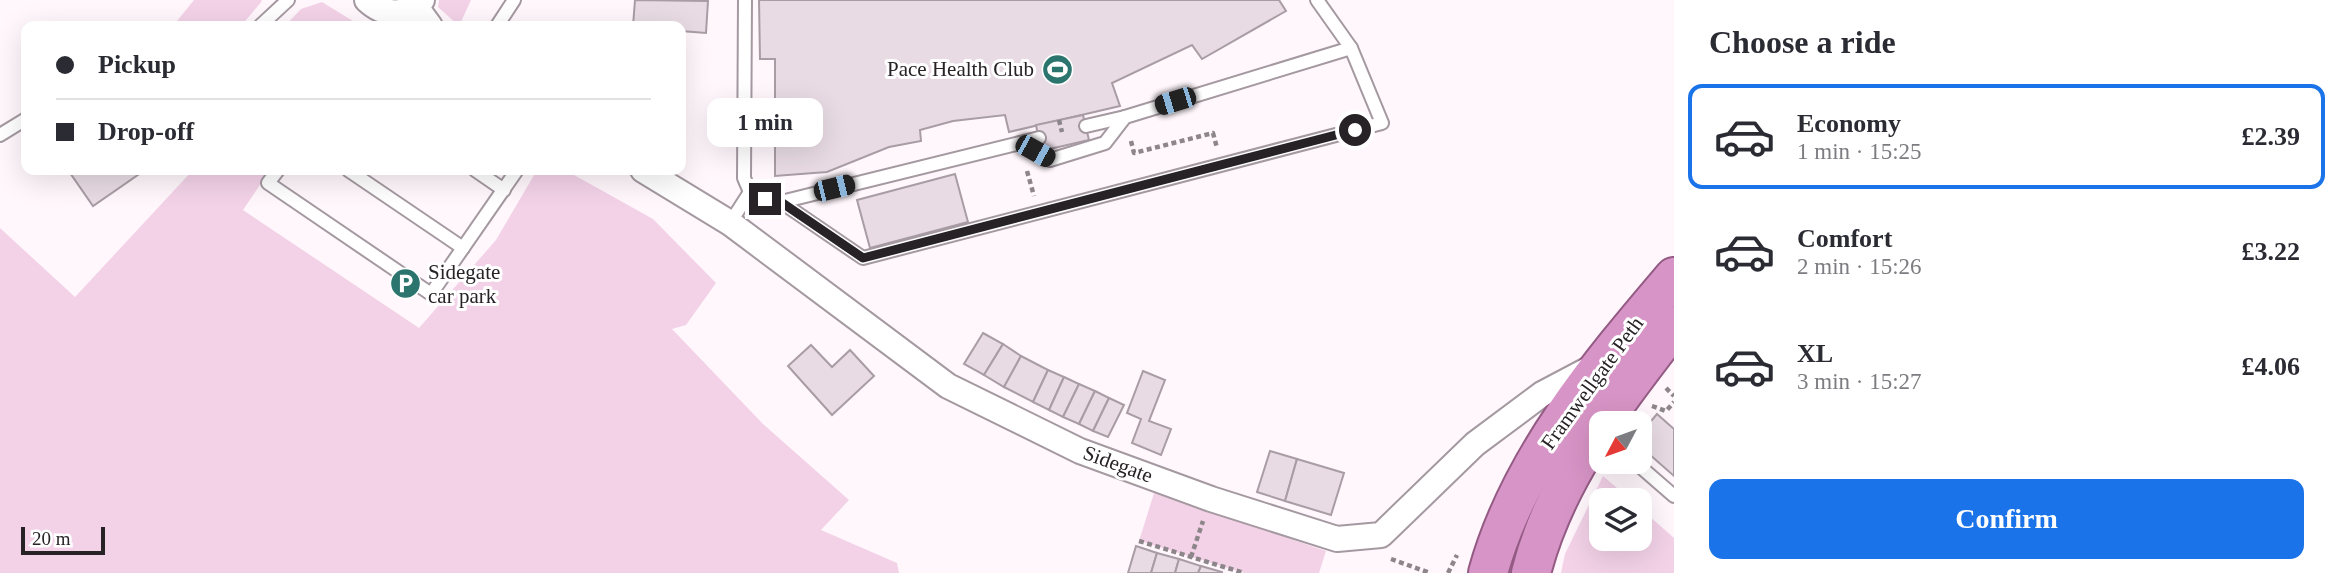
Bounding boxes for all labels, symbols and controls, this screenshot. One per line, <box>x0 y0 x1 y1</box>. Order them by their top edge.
text: Choose a ride <box>1709 24 1896 60</box>
text: Pickup <box>98 50 176 79</box>
sports icon: Pace Health Club <box>1040 52 1074 86</box>
place label: Pace Health Club <box>887 57 1034 81</box>
car <box>1152 85 1199 117</box>
callout: 1 min <box>707 97 823 146</box>
icon: car <box>1713 105 1776 168</box>
text: Economy <box>1797 109 1901 138</box>
text: 1 min <box>737 110 793 135</box>
route start <box>1339 114 1371 146</box>
text: Drop-off <box>98 117 194 146</box>
text: £2.39 <box>2242 122 2300 151</box>
car <box>1012 132 1059 170</box>
text: 1 min · 15:25 <box>1797 139 1922 164</box>
car <box>812 173 857 203</box>
route end <box>749 183 781 215</box>
icon: car <box>1713 220 1776 283</box>
text: Comfort <box>1797 224 1892 253</box>
text: £3.22 <box>2242 237 2300 266</box>
text: 2 min · 15:26 <box>1797 254 1922 279</box>
place label: Sidegate car park <box>428 260 500 308</box>
parking icon: Sidegate car park <box>388 267 422 301</box>
street label: Framwellgate Peth <box>1536 312 1648 454</box>
icon: car <box>1713 335 1776 398</box>
text: XL <box>1797 339 1833 368</box>
text: £4.06 <box>2242 352 2300 381</box>
text: 3 min · 15:27 <box>1797 369 1922 394</box>
north arrow <box>1589 411 1652 474</box>
map controls <box>1589 411 1652 551</box>
street label: Sidegate <box>1080 440 1156 488</box>
button: Confirm <box>1709 479 2304 559</box>
button: layers <box>1589 488 1652 551</box>
scale bar <box>21 524 105 556</box>
text: 20 m <box>32 528 71 549</box>

